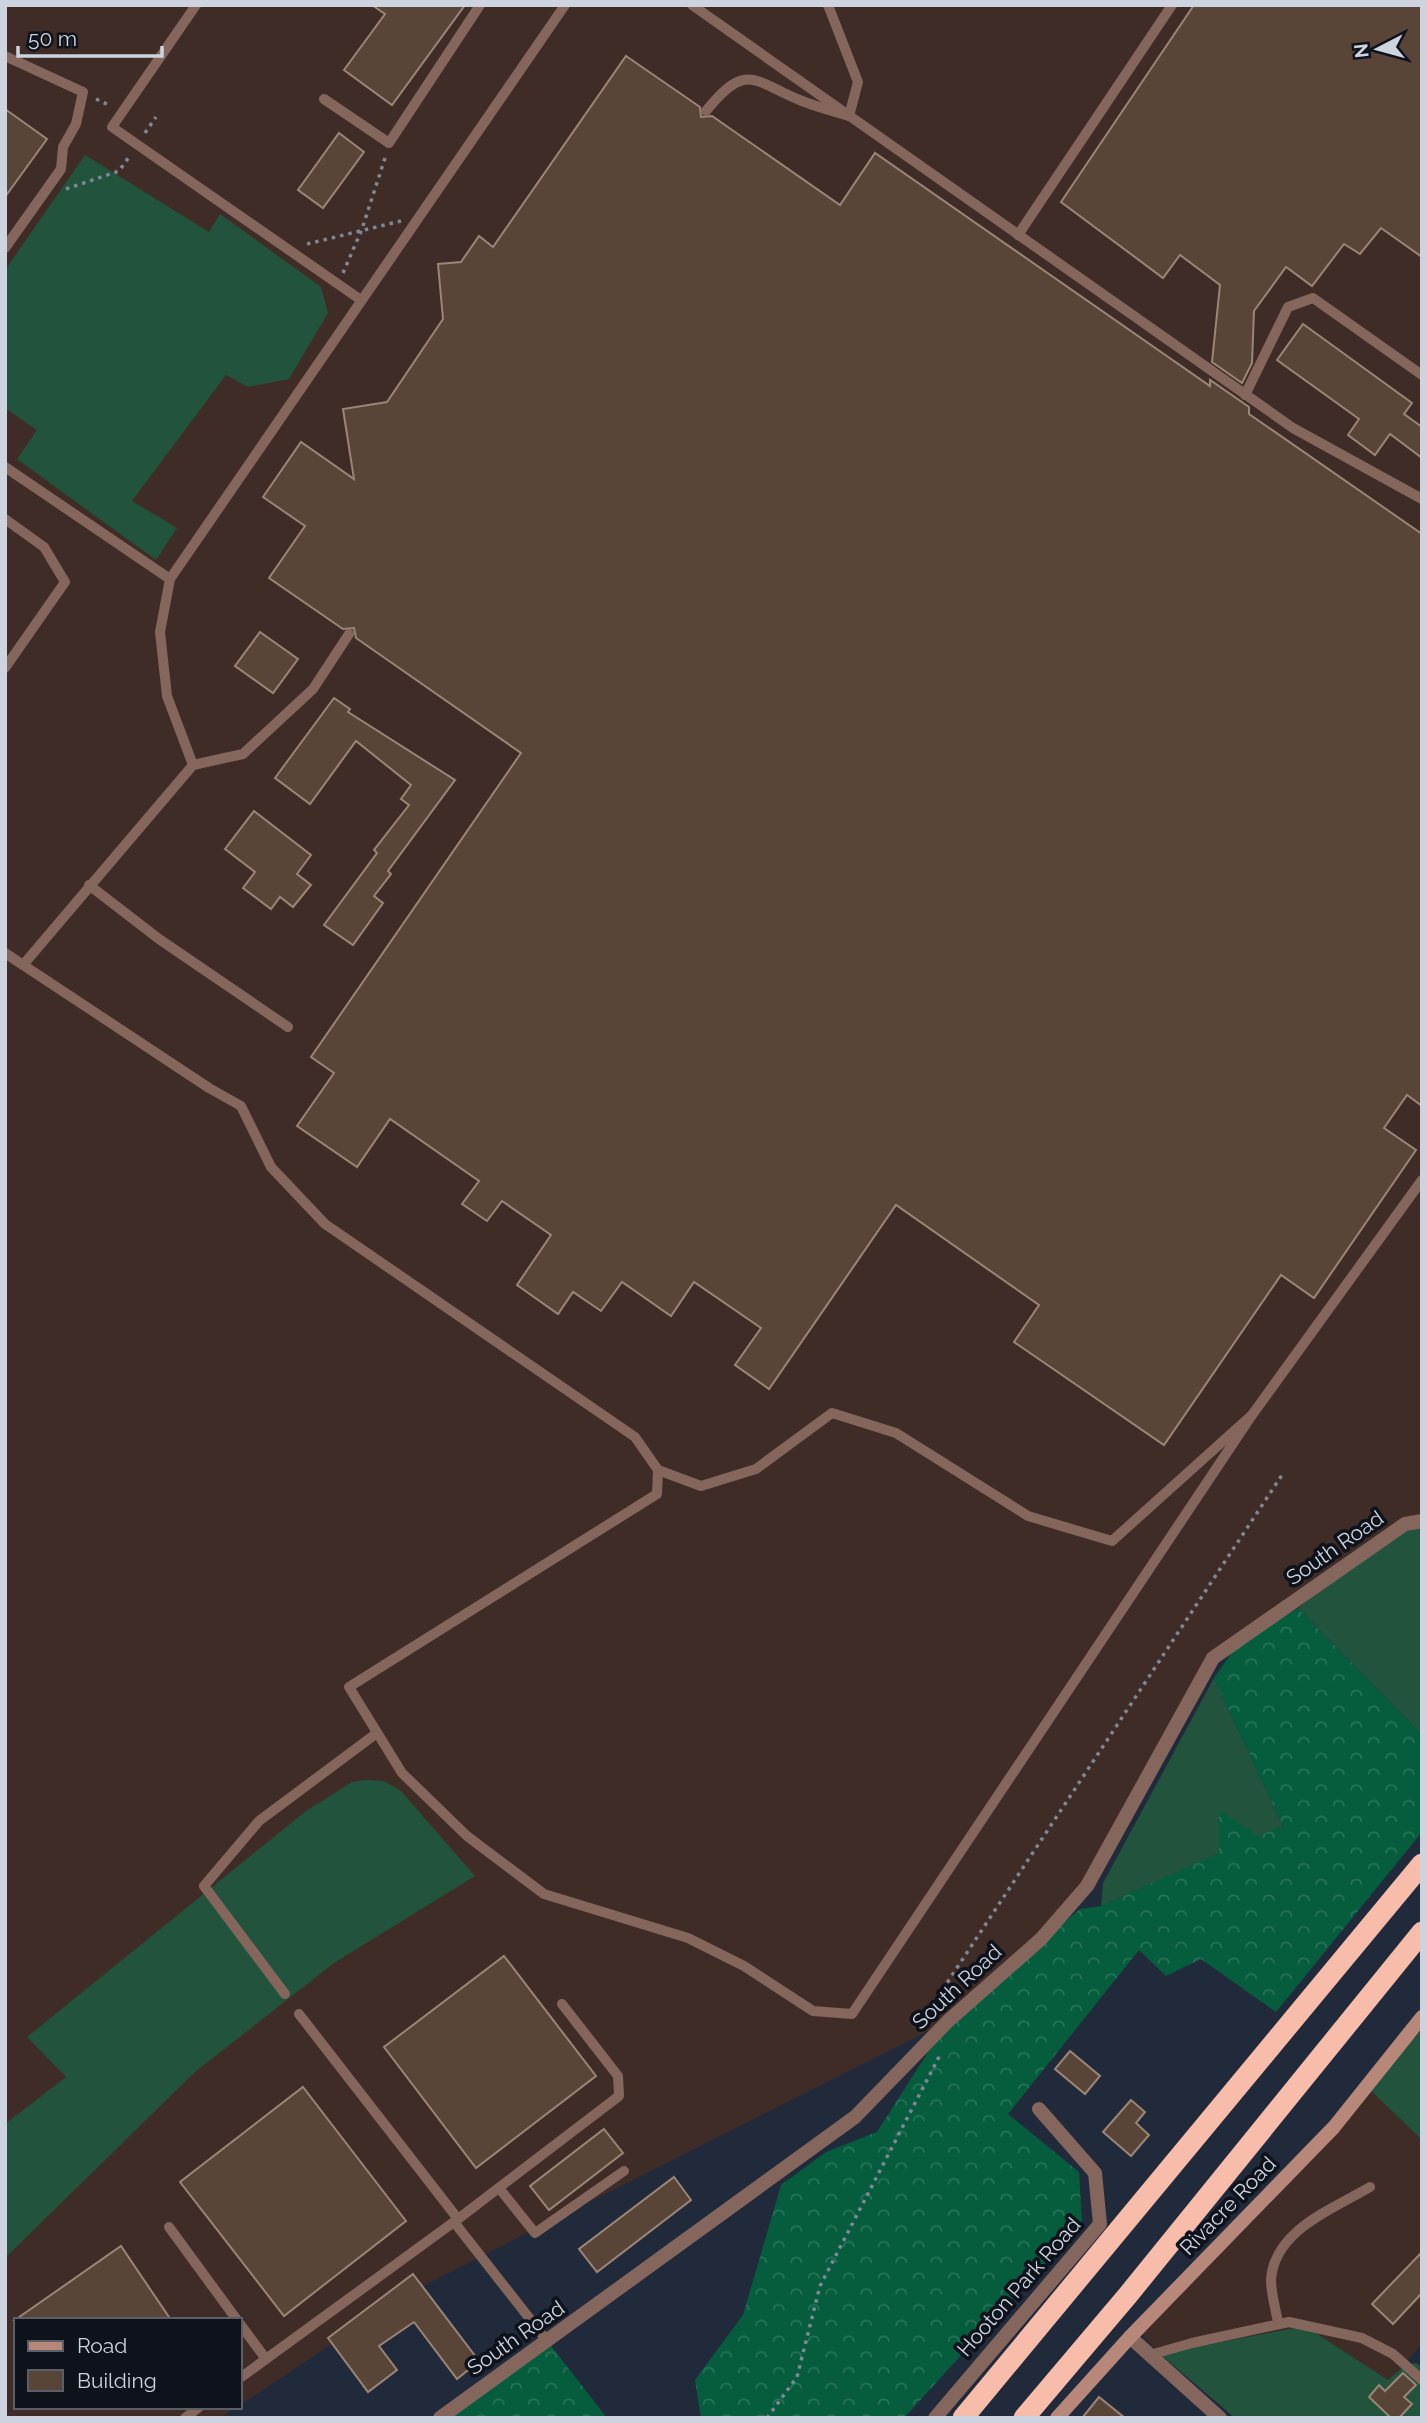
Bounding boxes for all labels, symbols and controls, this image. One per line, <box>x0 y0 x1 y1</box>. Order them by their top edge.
scale bar <box>18 14 161 58</box>
north arrow <box>1343 14 1413 84</box>
text: 50 m <box>28 26 77 51</box>
text: N <box>1349 42 1373 59</box>
street label: South Road <box>1281 1505 1388 1590</box>
street label: South Road <box>907 1939 1006 2034</box>
street label: Rivacre Road <box>1174 2151 1281 2260</box>
street label: Hooton Park Road <box>952 2212 1086 2361</box>
street label: South Road <box>462 2295 569 2380</box>
legend <box>14 2318 242 2409</box>
text: Road <box>77 2333 127 2358</box>
text: Building <box>77 2368 157 2393</box>

